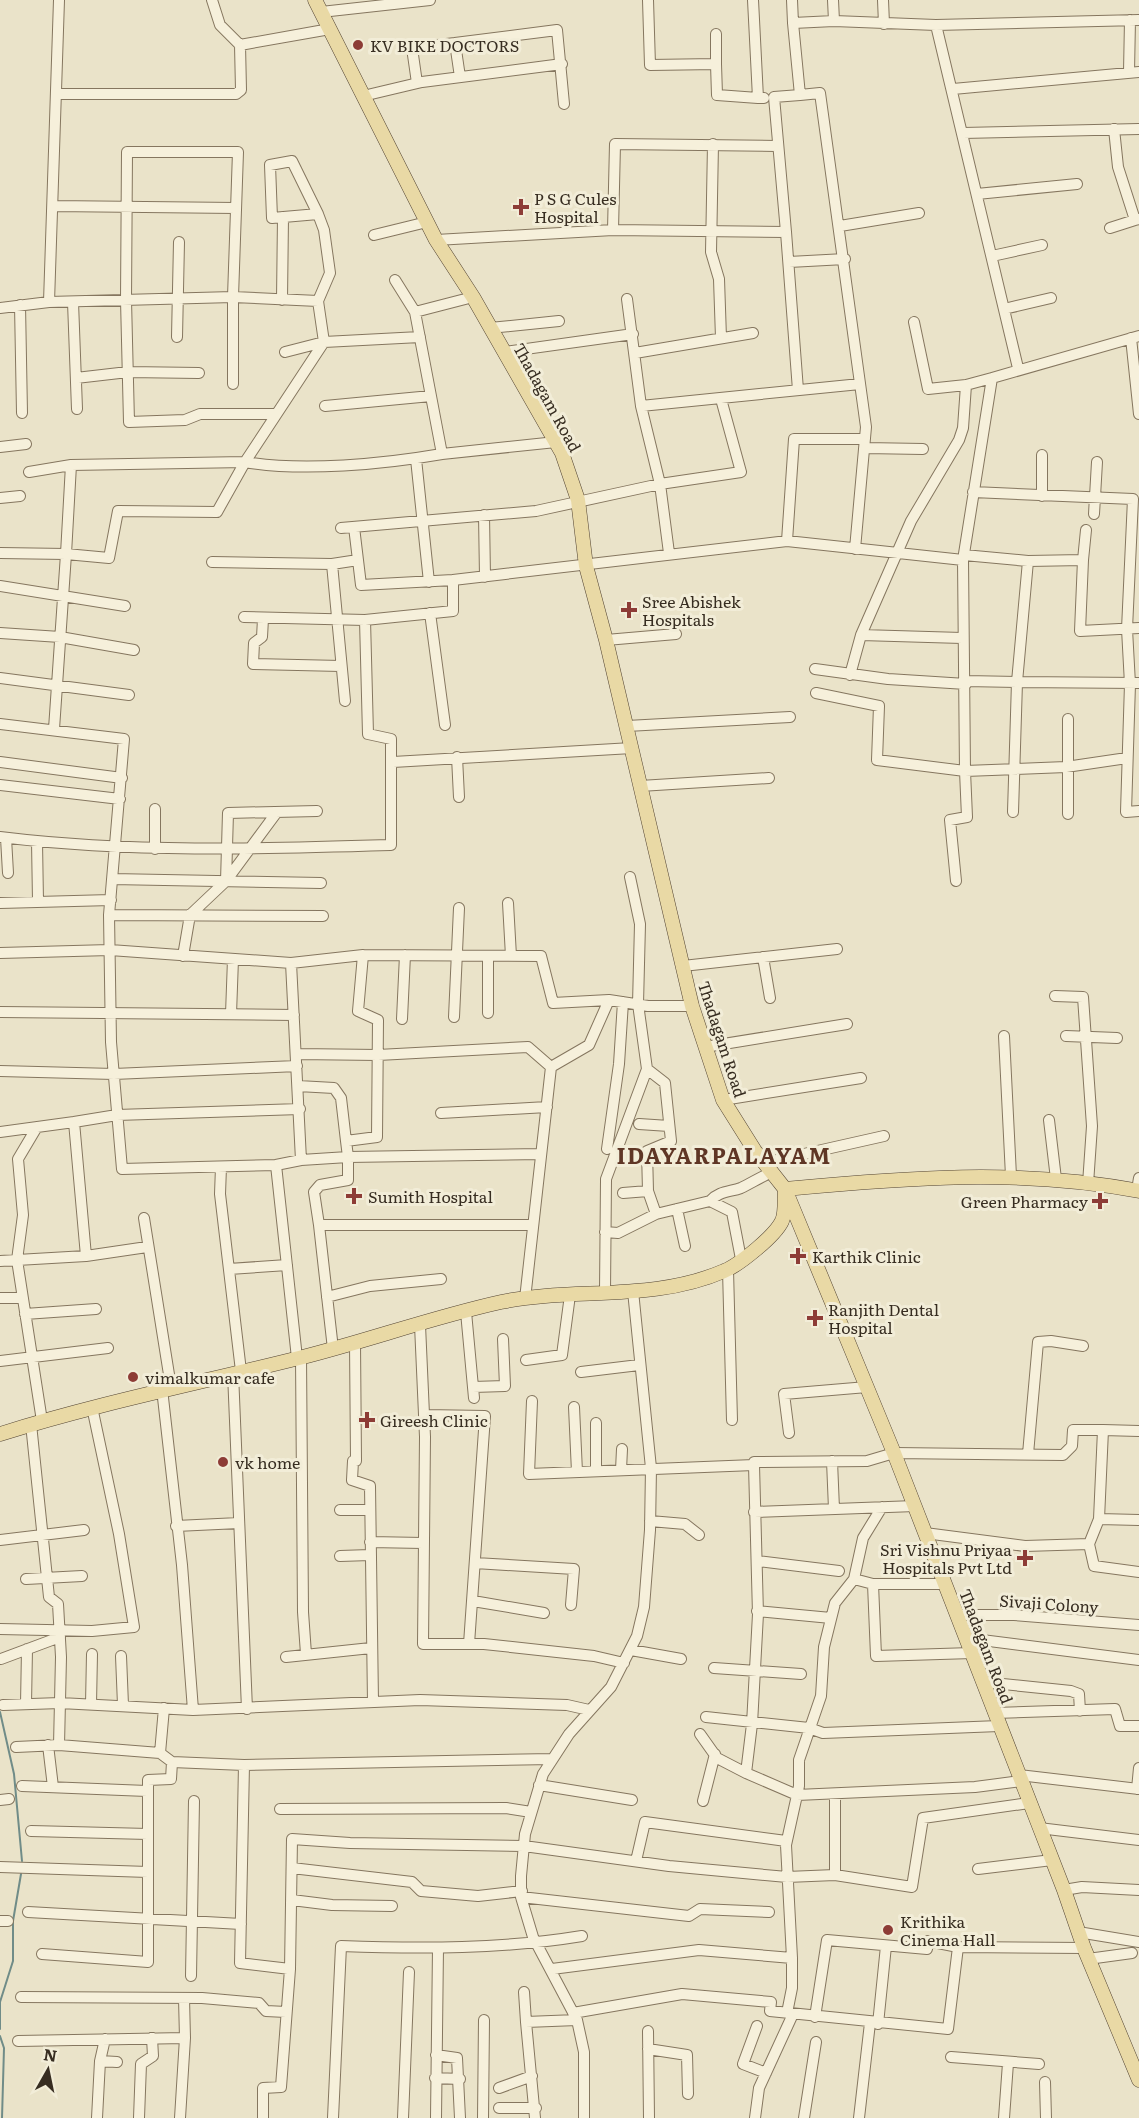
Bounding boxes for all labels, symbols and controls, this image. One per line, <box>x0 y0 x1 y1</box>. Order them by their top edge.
place label: KV BIKE DOCTORS <box>370 33 519 57</box>
marker: KV BIKE DOCTORS <box>351 38 365 52</box>
place label: P S G Cules Hospital <box>534 186 616 228</box>
marker: P S G Cules Hospital <box>512 198 530 216</box>
street label: Thadagam Road <box>508 338 588 456</box>
place label: Sree Abishek Hospitals <box>642 589 741 631</box>
marker: Sree Abishek Hospitals <box>620 601 638 619</box>
street label: Thadagam Road <box>693 978 753 1101</box>
district label: IDAYARPALAYAM <box>616 1138 832 1171</box>
place label: Sumith Hospital <box>368 1184 493 1208</box>
marker: Sumith Hospital <box>345 1187 363 1205</box>
place label: Green Pharmacy <box>961 1189 1089 1213</box>
marker: Green Pharmacy <box>1093 1194 1107 1208</box>
place label: Karthik Clinic <box>812 1244 921 1268</box>
marker: Karthik Clinic <box>789 1247 807 1265</box>
place label: Ranjith Dental Hospital <box>828 1297 939 1339</box>
marker: Ranjith Dental Hospital <box>806 1309 824 1327</box>
place label: vimalkumar cafe <box>145 1365 275 1389</box>
marker: vimalkumar cafe <box>126 1370 140 1384</box>
place label: Gireesh Clinic <box>380 1408 488 1432</box>
marker: Gireesh Clinic <box>358 1411 376 1429</box>
place label: vk home <box>235 1450 300 1474</box>
marker: vk home <box>216 1455 230 1469</box>
place label: Sri Vishnu Priyaa Hospitals Pvt Ltd <box>880 1537 1012 1579</box>
marker: Sri Vishnu Priyaa Hospitals Pvt Ltd <box>1016 1549 1034 1567</box>
street label: Thadagam Road <box>954 1585 1020 1707</box>
street label: Sivaji Colony <box>999 1588 1100 1618</box>
place label: Krithika Cinema Hall <box>900 1909 995 1951</box>
marker: Krithika Cinema Hall <box>881 1923 895 1937</box>
north arrow <box>18 2040 78 2100</box>
text: N <box>42 2041 59 2067</box>

